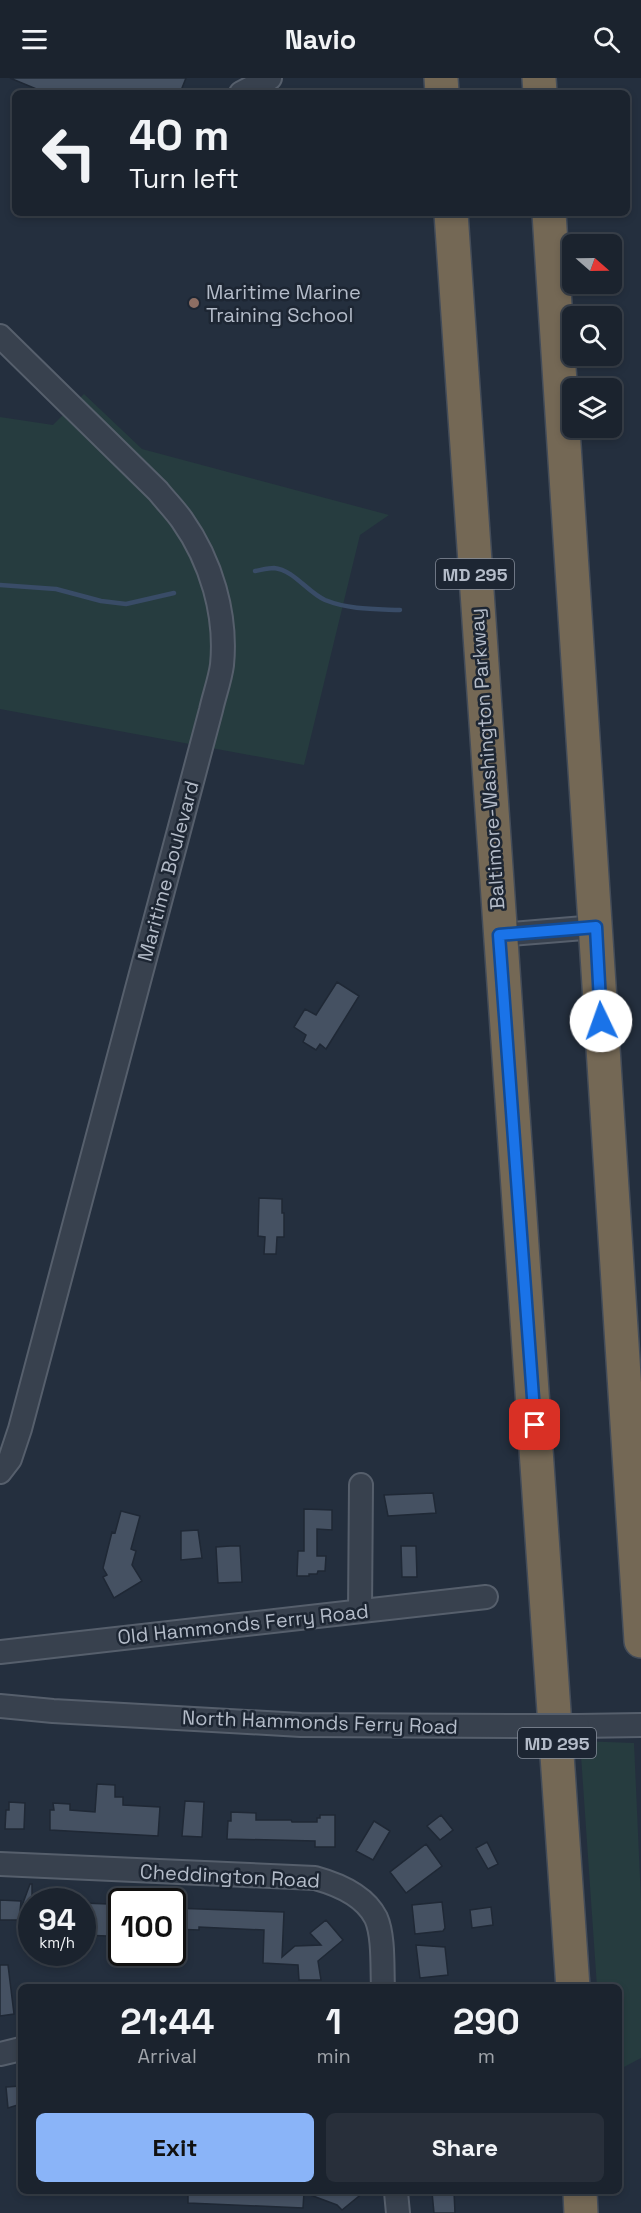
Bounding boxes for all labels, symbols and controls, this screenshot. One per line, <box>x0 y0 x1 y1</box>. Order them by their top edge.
text: Navio <box>285 22 356 57</box>
icon: menu <box>18 23 51 56</box>
icon: search <box>590 23 623 56</box>
text: 40 m <box>129 109 229 162</box>
icon: left <box>30 114 108 192</box>
text: Turn left <box>129 161 239 196</box>
north arrow <box>562 234 622 294</box>
map controls <box>562 234 622 438</box>
place label: Maritime Marine Training School <box>206 279 361 328</box>
marker: Maritime Marine Training School <box>187 296 201 310</box>
button: search <box>562 306 622 366</box>
button: layers <box>562 378 622 438</box>
road number: MD 295 <box>436 559 514 589</box>
street label: Baltimore-Washington Parkway <box>463 607 511 911</box>
street label: Maritime Boulevard <box>131 778 205 964</box>
position arrow <box>569 989 633 1053</box>
pin <box>509 1399 560 1450</box>
icon: arrive <box>518 1408 551 1441</box>
street label: Old Hammonds Ferry Road <box>116 1598 370 1650</box>
street label: North Hammonds Ferry Road <box>182 1704 458 1740</box>
road number: MD 295 <box>518 1728 596 1758</box>
street label: Cheddington Road <box>139 1858 321 1894</box>
speed limit sign: 100 <box>108 1888 186 1966</box>
text: 94 <box>38 1900 76 1939</box>
text: km/h <box>39 1933 75 1952</box>
text: 21:44 <box>120 1999 214 2045</box>
text: 1 <box>326 1999 342 2045</box>
text: 290 <box>453 1999 520 2045</box>
text: Arrival <box>138 2043 197 2069</box>
text: min <box>316 2043 351 2069</box>
text: m <box>478 2043 495 2069</box>
button: Exit <box>36 2113 314 2182</box>
button: Share <box>326 2113 604 2182</box>

